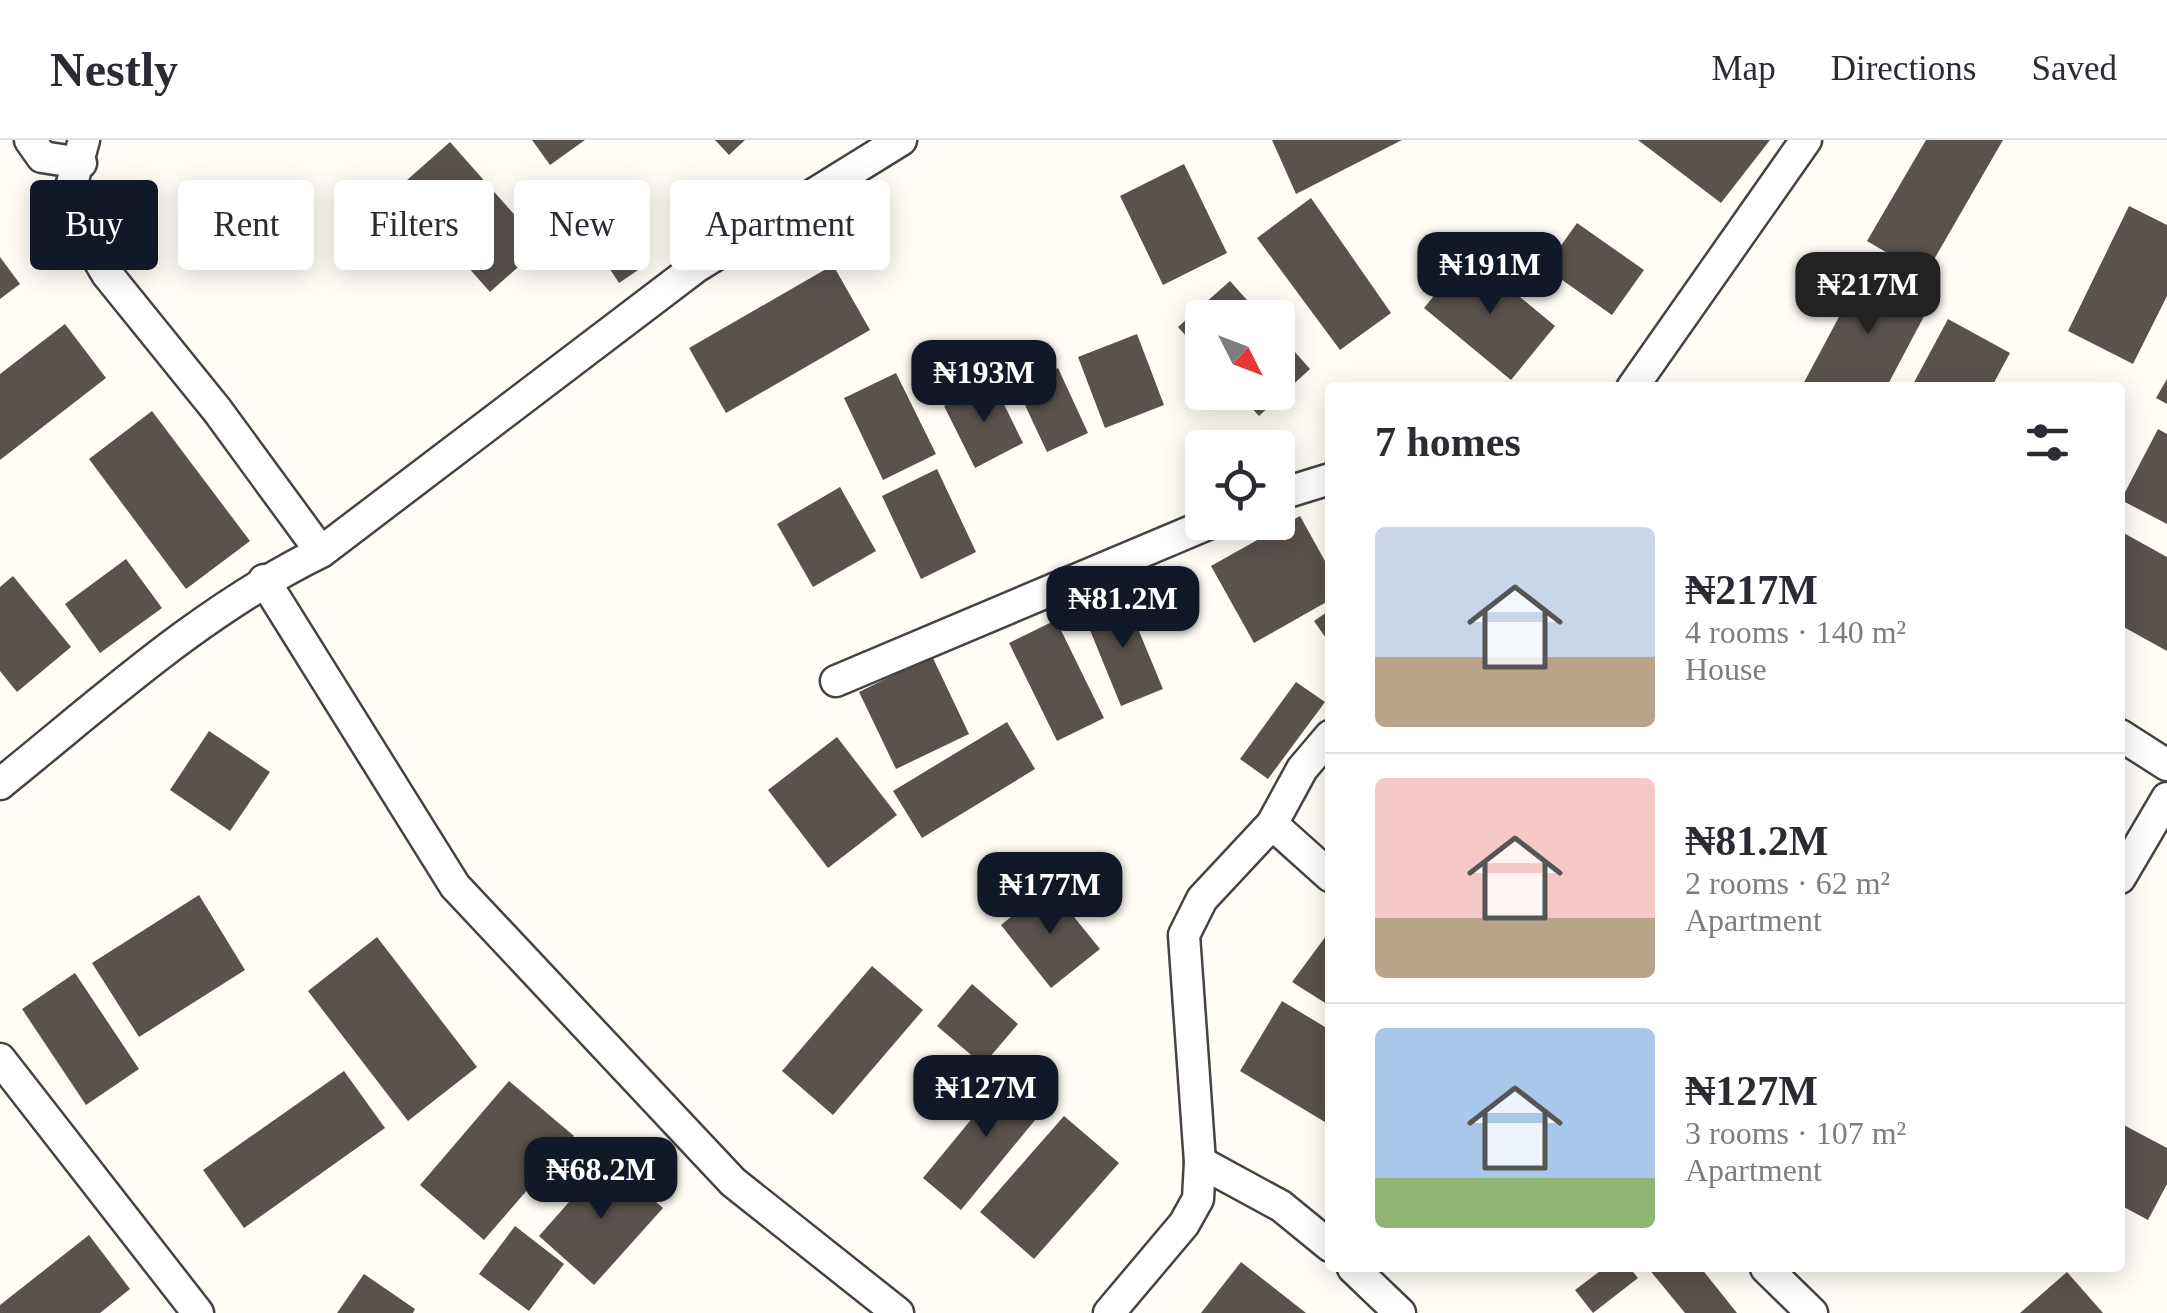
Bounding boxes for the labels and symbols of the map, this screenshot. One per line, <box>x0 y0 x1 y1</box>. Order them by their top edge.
pin: ₦191M <box>1420 232 1560 317</box>
pin: ₦217M <box>1798 252 1938 337</box>
north arrow <box>1185 300 1295 410</box>
pin: ₦193M <box>914 340 1054 425</box>
pin: ₦81.2M <box>1042 566 1204 651</box>
pin: ₦177M <box>980 852 1120 937</box>
pin: ₦127M <box>916 1055 1056 1140</box>
pin: ₦68.2M <box>520 1137 682 1222</box>

